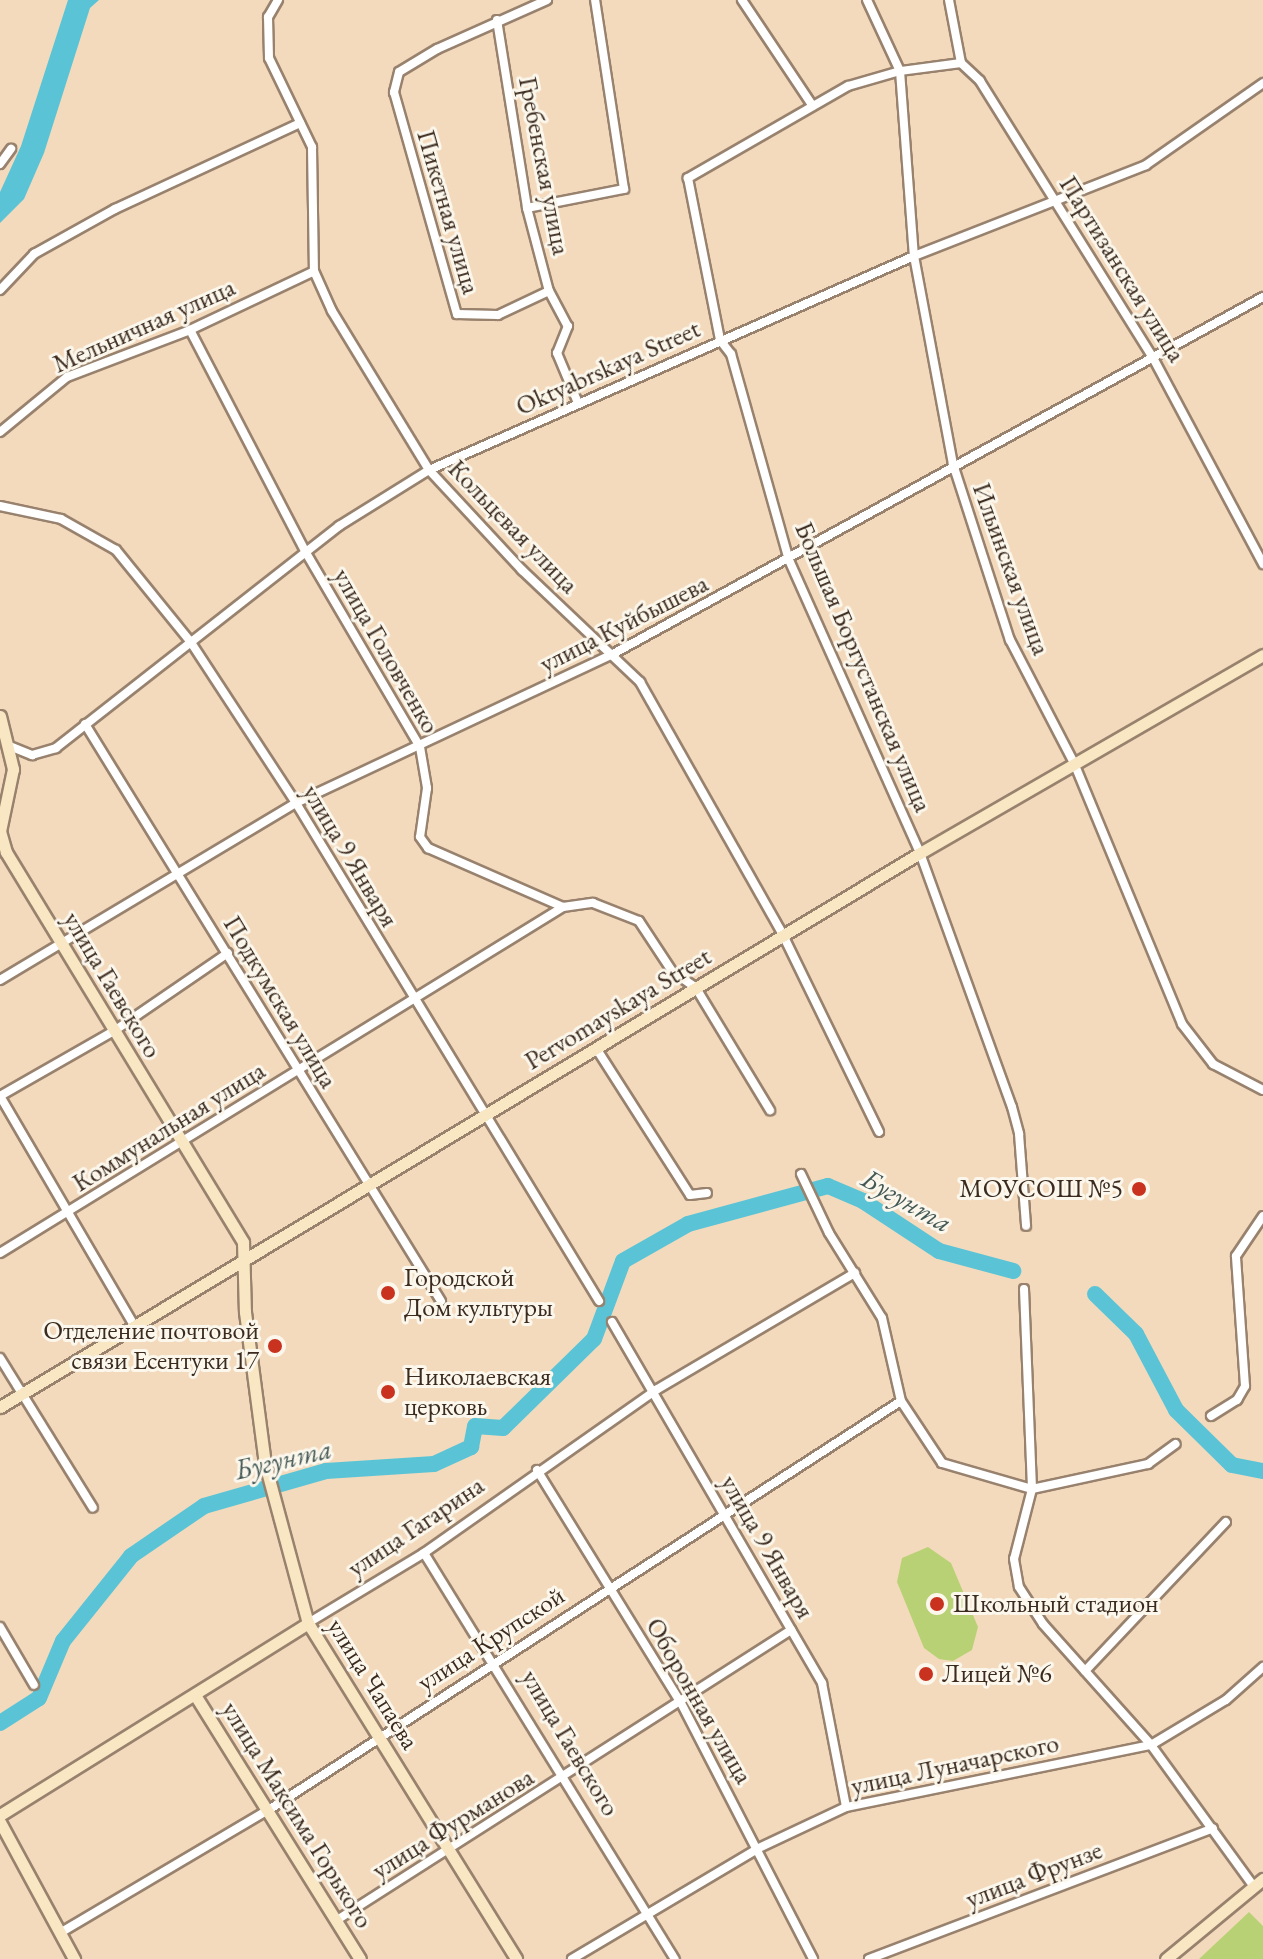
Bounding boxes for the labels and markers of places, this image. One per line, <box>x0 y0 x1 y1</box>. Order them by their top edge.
place label: МОУСОШ №5 <box>959 1173 1123 1205</box>
marker: МОУСОШ №5 <box>1130 1180 1148 1198</box>
place label: Городской Дом культуры <box>404 1262 553 1324</box>
marker: Городской Дом культуры <box>379 1284 397 1302</box>
place label: Отделение почтовой связи Есентуки 17 <box>43 1315 259 1376</box>
marker: Отделение почтовой связи Есентуки 17 <box>266 1337 284 1355</box>
place label: Николаевская церковь <box>404 1361 551 1422</box>
marker: Николаевская церковь <box>379 1383 397 1401</box>
place label: Школьный стадион <box>953 1588 1159 1620</box>
marker: Школьный стадион <box>928 1595 946 1613</box>
place label: Лицей №6 <box>942 1658 1052 1690</box>
marker: Лицей №6 <box>917 1665 935 1683</box>

